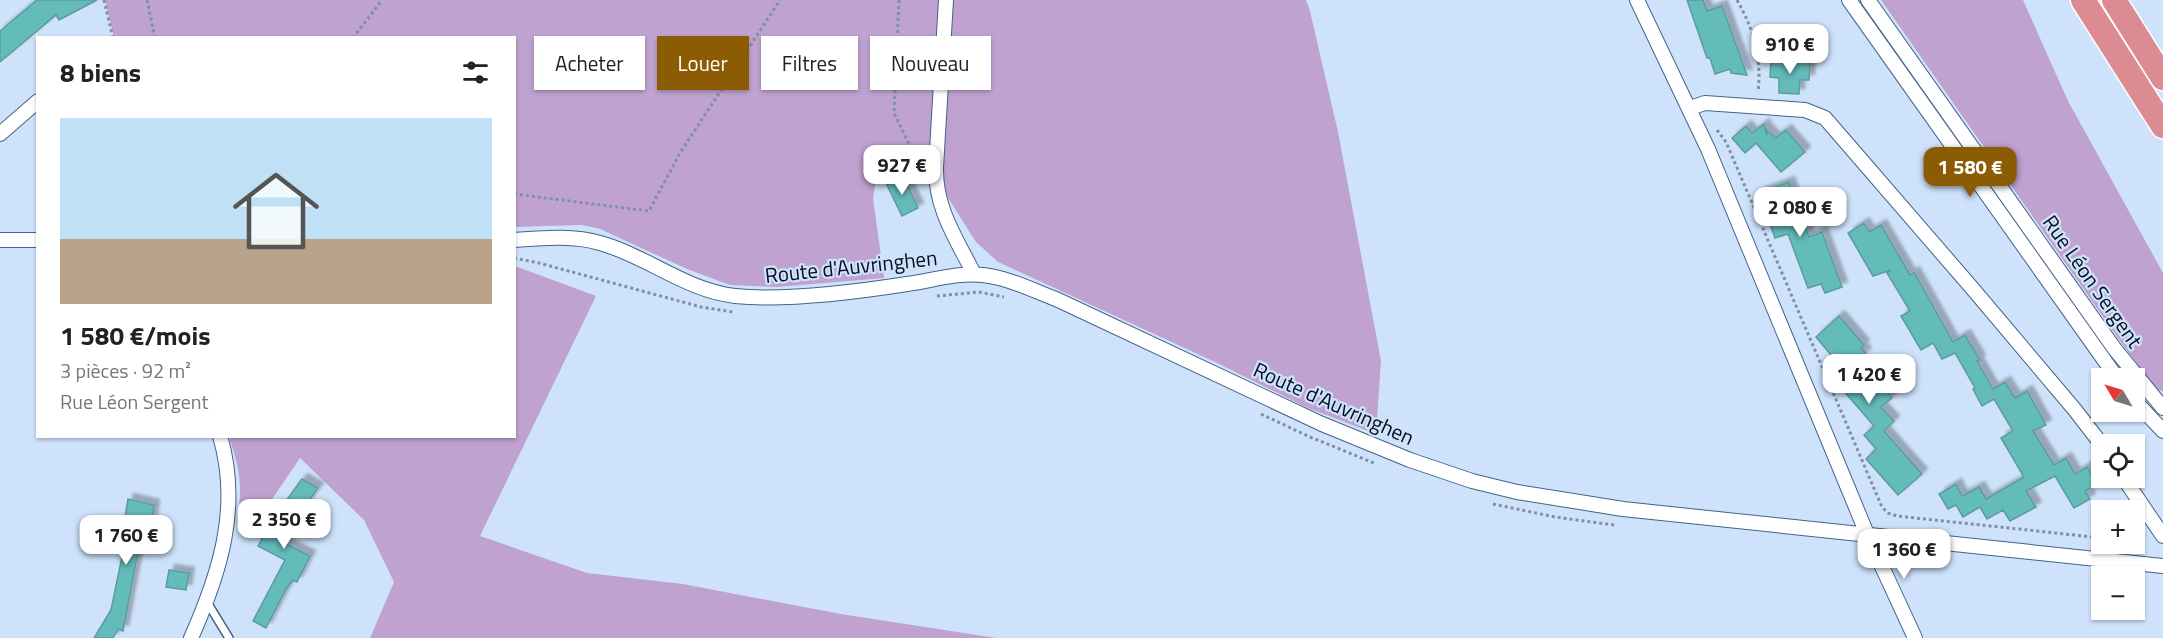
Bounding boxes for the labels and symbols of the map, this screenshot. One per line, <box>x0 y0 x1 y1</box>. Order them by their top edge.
pin: 910 € <box>1748 24 1832 75</box>
pin: 927 € <box>860 145 944 196</box>
pin: 1 580 € <box>1915 147 2025 198</box>
pin: 2 080 € <box>1745 187 1855 238</box>
street label: Rue Léon Sergent <box>2035 208 2151 355</box>
street label: Route d'Auvringhen <box>763 241 939 291</box>
street label: Route d'Auvringhen <box>1248 353 1420 453</box>
pin: 1 420 € <box>1814 354 1924 405</box>
north arrow <box>2091 368 2145 422</box>
pin: 2 350 € <box>229 499 339 550</box>
pin: 1 760 € <box>71 515 181 566</box>
pin: 1 360 € <box>1849 529 1959 580</box>

